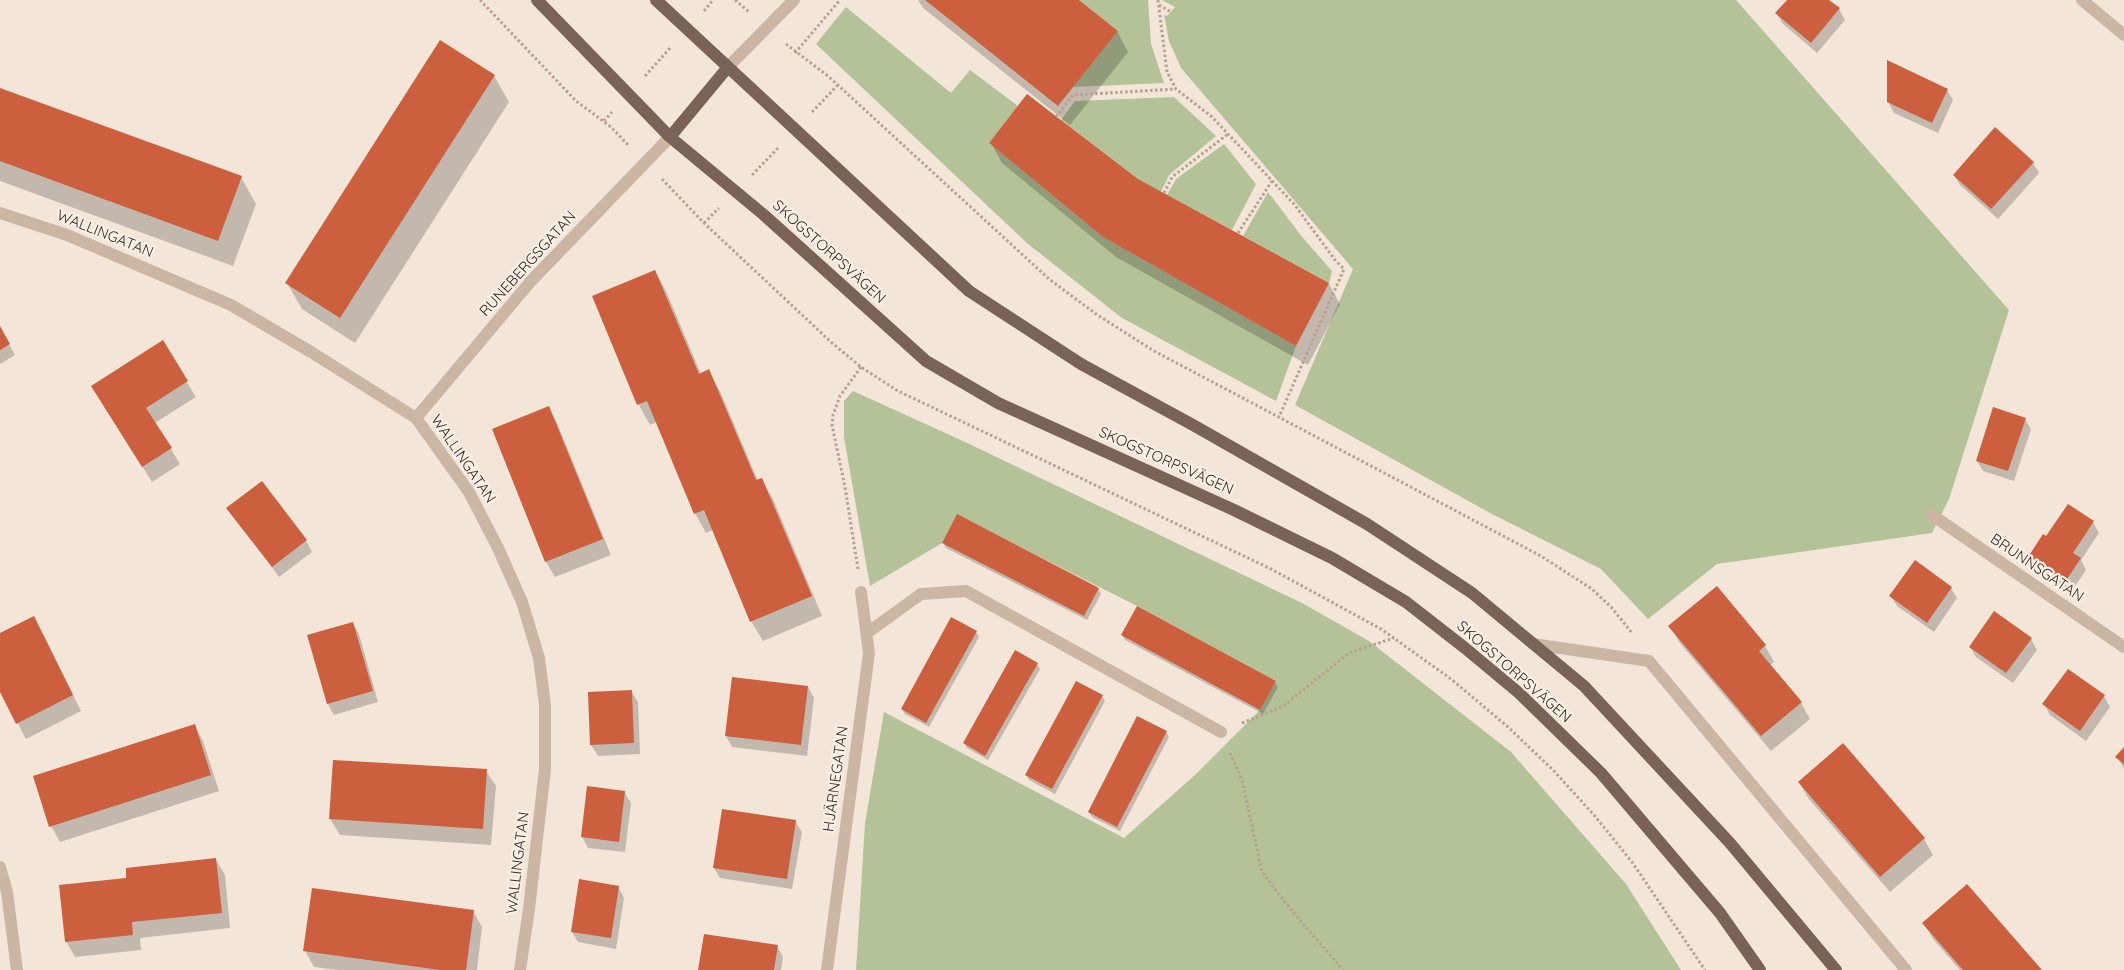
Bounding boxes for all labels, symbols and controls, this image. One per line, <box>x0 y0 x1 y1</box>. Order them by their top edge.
street label: SKOGSTORPSVÄGEN <box>769 197 889 307</box>
street label: WALLINGATAN <box>54 206 156 262</box>
street label: RUNEBERGSGATAN <box>476 208 580 320</box>
street label: WALLINGATAN <box>427 411 499 507</box>
street label: SKOGSTORPSVÄGEN <box>1096 423 1236 499</box>
street label: BRUNNSGATAN <box>1987 530 2087 606</box>
street label: SKOGSTORPSVÄGEN <box>1453 617 1575 727</box>
street label: HJÄRNEGATAN <box>820 725 852 833</box>
street label: WALLINGATAN <box>503 811 533 915</box>

